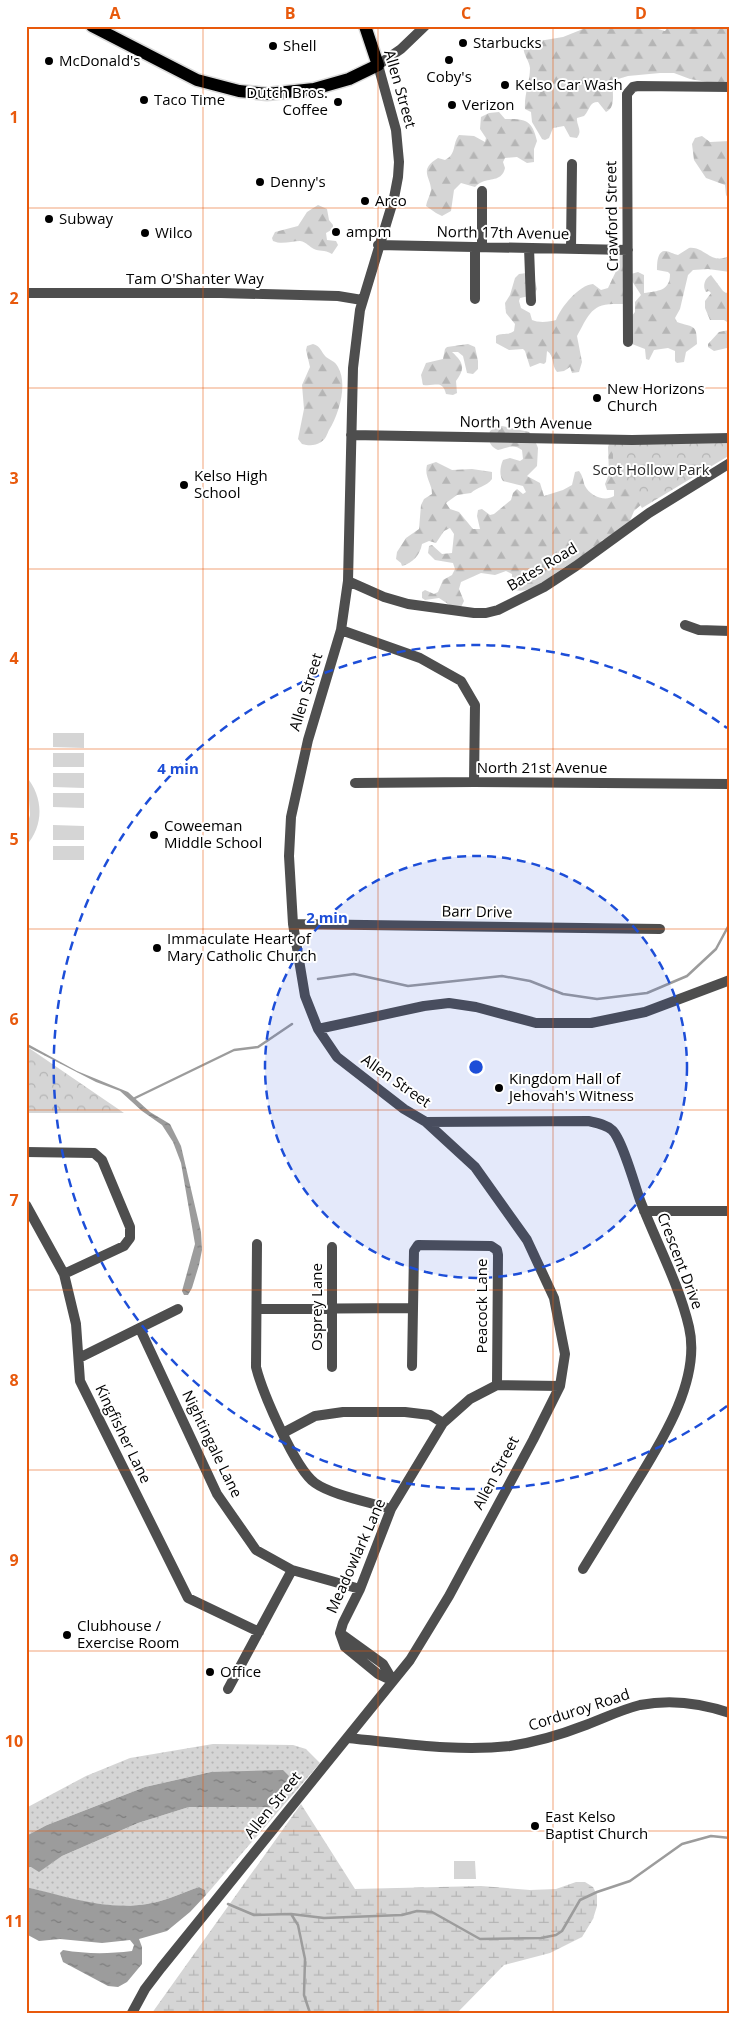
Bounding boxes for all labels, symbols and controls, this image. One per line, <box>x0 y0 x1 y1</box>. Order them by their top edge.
text: A <box>109 2 121 24</box>
text: B <box>285 2 295 24</box>
text: C <box>461 2 471 24</box>
text: D <box>635 2 647 24</box>
place label: Starbucks <box>473 32 542 52</box>
place label: Shell <box>283 35 316 55</box>
marker: Starbucks <box>457 37 469 49</box>
marker: Shell <box>267 40 279 52</box>
street label: Allen Street <box>380 47 422 130</box>
place label: McDonald's <box>59 50 141 70</box>
marker: Coby's <box>443 54 455 66</box>
marker: McDonald's <box>43 55 55 67</box>
place label: Coby's <box>426 66 472 86</box>
place label: Kelso Car Wash <box>515 74 623 94</box>
marker: Kelso Car Wash <box>499 79 511 91</box>
place label: Dutch Bros. Coffee <box>246 82 328 119</box>
place label: Taco Time <box>154 89 225 109</box>
marker: Taco Time <box>138 94 150 106</box>
place label: Verizon <box>462 94 515 114</box>
marker: Dutch Bros. Coffee <box>332 96 344 108</box>
marker: Verizon <box>446 99 458 111</box>
text: 1 <box>9 106 19 128</box>
street label: Crawford Street <box>600 160 622 272</box>
place label: Denny's <box>270 171 326 191</box>
marker: Denny's <box>254 176 266 188</box>
place label: Arco <box>375 190 407 210</box>
marker: Arco <box>359 195 371 207</box>
place label: Subway <box>59 208 114 228</box>
marker: Subway <box>43 213 55 225</box>
place label: ampm <box>346 221 391 241</box>
street label: North 17th Avenue <box>436 221 570 243</box>
place label: Wilco <box>155 222 193 242</box>
marker: ampm <box>330 226 342 238</box>
marker: Wilco <box>139 227 151 239</box>
street label: Tam O'Shanter Way <box>126 268 264 288</box>
text: 2 <box>9 287 19 309</box>
place label: New Horizons Church <box>607 378 705 415</box>
marker: New Horizons Church <box>591 392 603 404</box>
street label: North 19th Avenue <box>459 411 593 433</box>
park label: Scot Hollow Park <box>592 459 710 479</box>
place label: Kelso High School <box>194 465 268 502</box>
text: 3 <box>9 467 19 489</box>
marker: Kelso High School <box>178 479 190 491</box>
street label: Bates Road <box>503 537 580 595</box>
text: 4 <box>9 647 19 669</box>
street label: Allen Street <box>284 650 326 733</box>
street label: North 21st Avenue <box>477 757 607 777</box>
text: 4 min <box>157 758 199 778</box>
place label: Coweeman Middle School <box>164 815 262 852</box>
text: 5 <box>9 828 19 850</box>
marker: Coweeman Middle School <box>148 829 160 841</box>
street label: Barr Drive <box>441 900 513 922</box>
text: 2 min <box>306 907 348 927</box>
place label: Immaculate Heart of Mary Catholic Church <box>167 928 317 965</box>
marker: Immaculate Heart of Mary Catholic Church <box>151 942 163 954</box>
text: 6 <box>9 1008 19 1030</box>
street label: Allen Street <box>358 1049 435 1111</box>
centre of rings <box>467 1058 485 1076</box>
place label: Kingdom Hall of Jehovah's Witness <box>507 1068 634 1105</box>
marker: Kingdom Hall of Jehovah's Witness <box>493 1082 505 1094</box>
text: 7 <box>9 1189 19 1211</box>
street label: Crescent Drive <box>653 1209 709 1312</box>
street label: Peacock Lane <box>471 1259 491 1353</box>
street label: Osprey Lane <box>306 1263 326 1351</box>
text: 8 <box>9 1369 19 1391</box>
street label: Kingfisher Lane <box>91 1381 157 1486</box>
street label: Nightingale Lane <box>178 1387 248 1501</box>
street label: Allen Street <box>467 1432 523 1513</box>
street label: Meadowlark Lane <box>321 1495 389 1616</box>
text: 9 <box>9 1549 19 1571</box>
place label: Clubhouse / Exercise Room <box>77 1615 179 1652</box>
marker: Clubhouse / Exercise Room <box>61 1629 73 1641</box>
place label: Office <box>220 1661 261 1681</box>
marker: Office <box>204 1666 216 1678</box>
street label: Corduroy Road <box>526 1683 632 1735</box>
text: 10 <box>5 1730 23 1752</box>
street label: Allen Street <box>239 1767 305 1842</box>
place label: East Kelso Baptist Church <box>545 1806 648 1843</box>
marker: East Kelso Baptist Church <box>529 1820 541 1832</box>
text: 11 <box>5 1910 23 1932</box>

